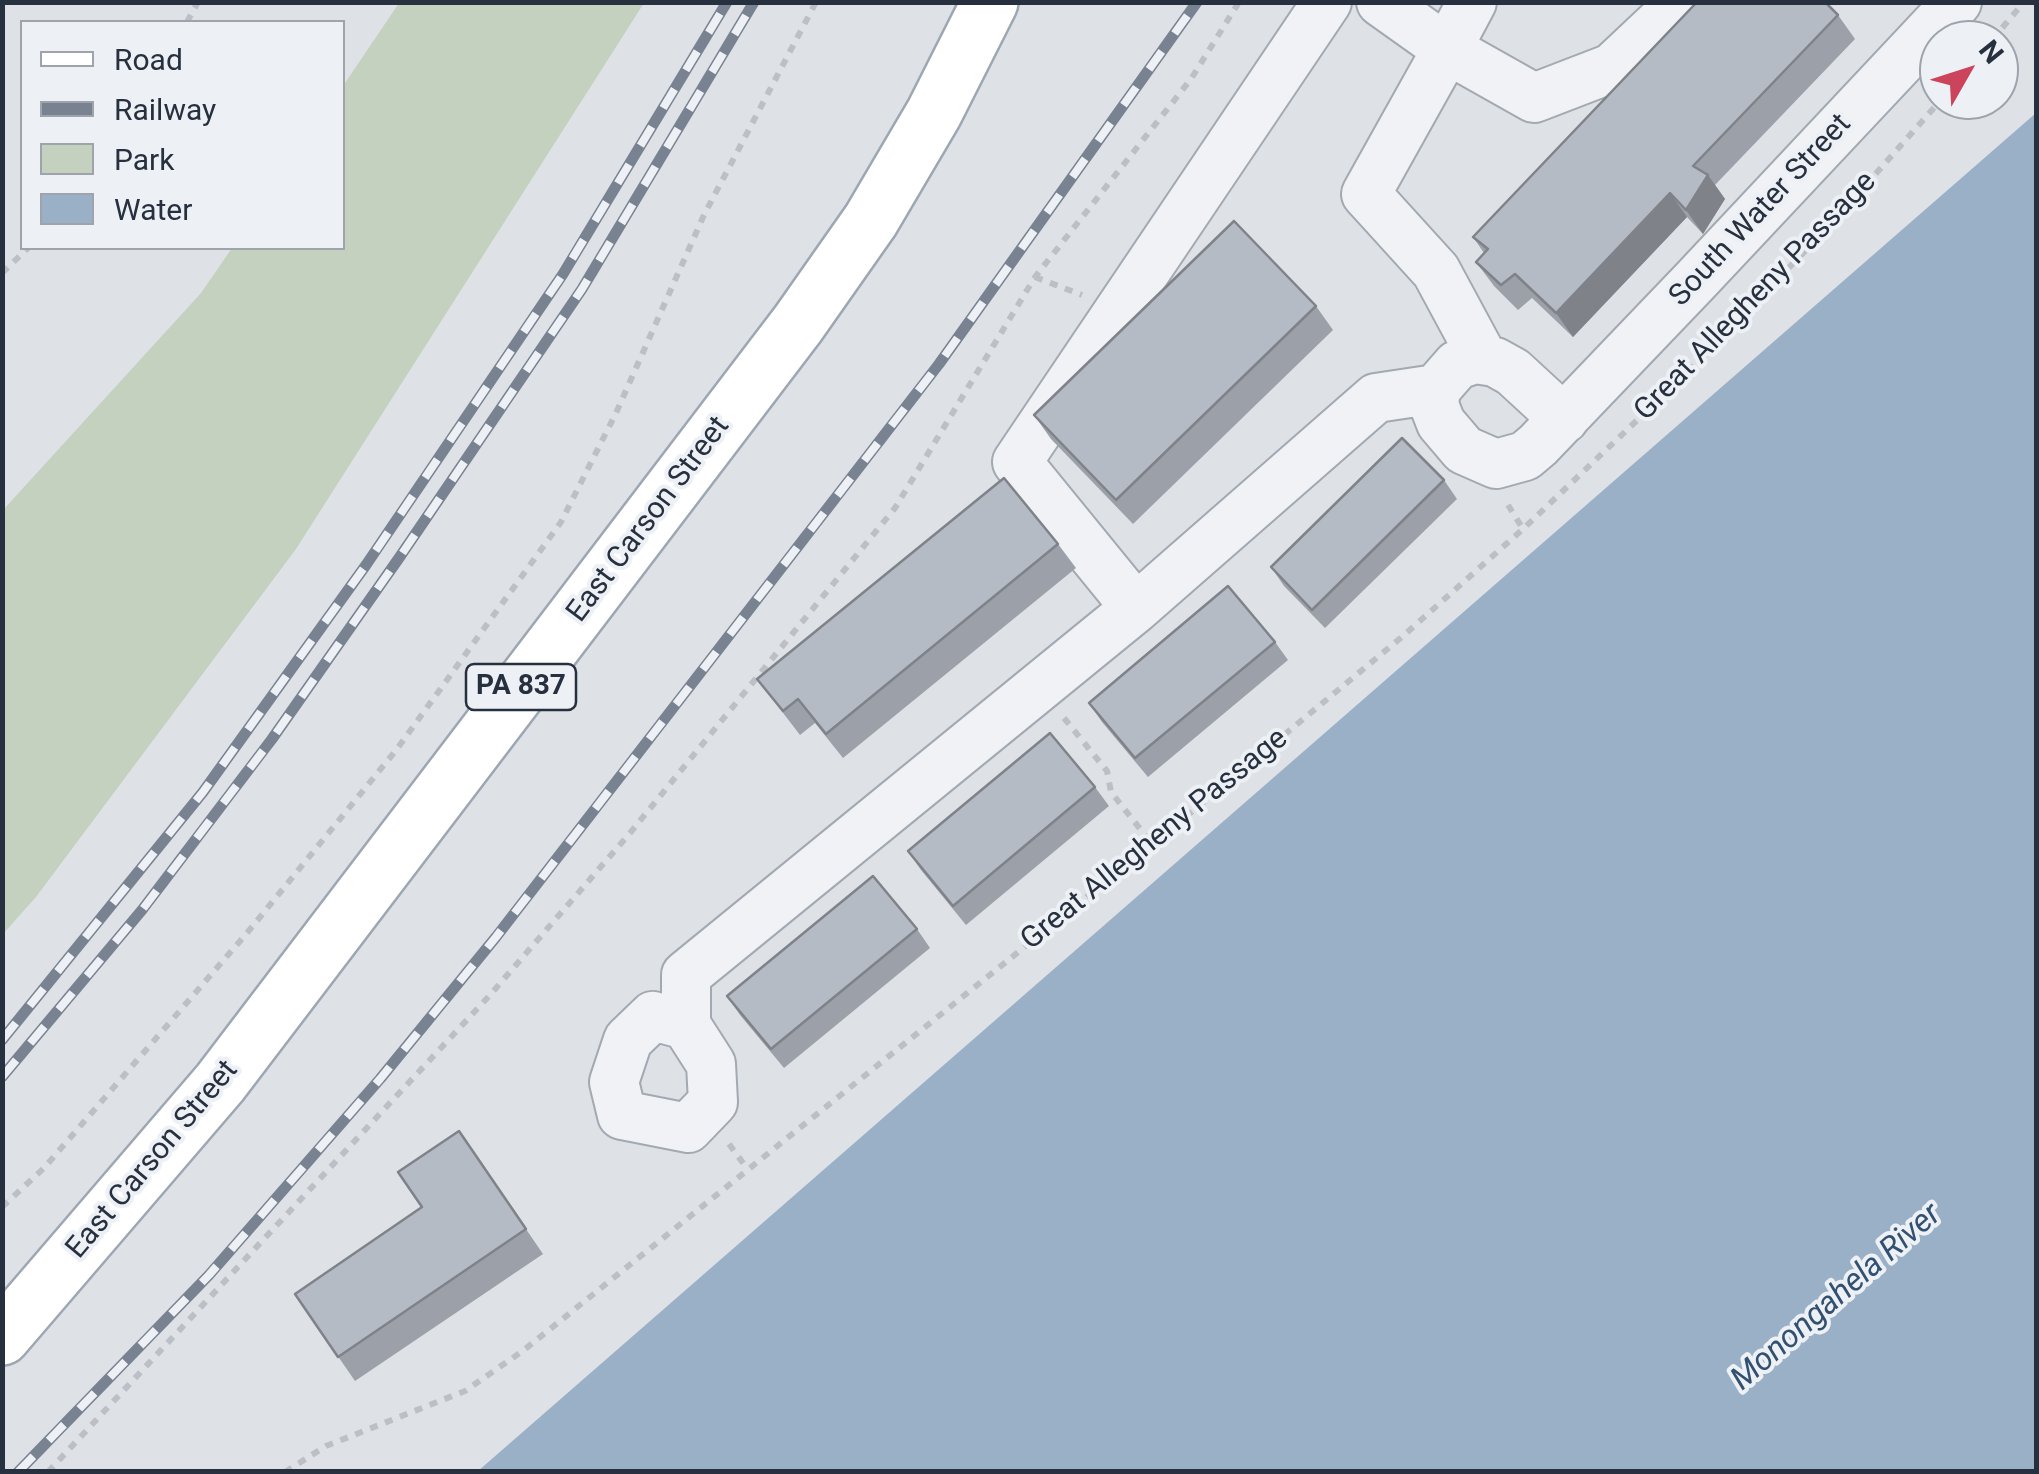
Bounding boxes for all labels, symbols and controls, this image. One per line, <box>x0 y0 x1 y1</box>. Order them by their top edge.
legend <box>20 20 345 250</box>
north arrow <box>1919 20 2019 120</box>
text: N <box>1972 34 2010 70</box>
text: Road <box>114 42 183 77</box>
text: Railway <box>114 92 216 127</box>
street label: South Water Street <box>1663 107 1859 315</box>
text: Park <box>114 142 174 177</box>
street label: Great Allegheny Passage <box>1628 165 1884 429</box>
text: Water <box>114 192 192 227</box>
street label: East Carson Street <box>560 410 738 630</box>
road number: PA 837 <box>466 664 576 710</box>
street label: Great Allegheny Passage <box>1014 721 1296 959</box>
street label: East Carson Street <box>60 1053 246 1267</box>
water label: Monongahela River <box>1724 1196 1950 1400</box>

